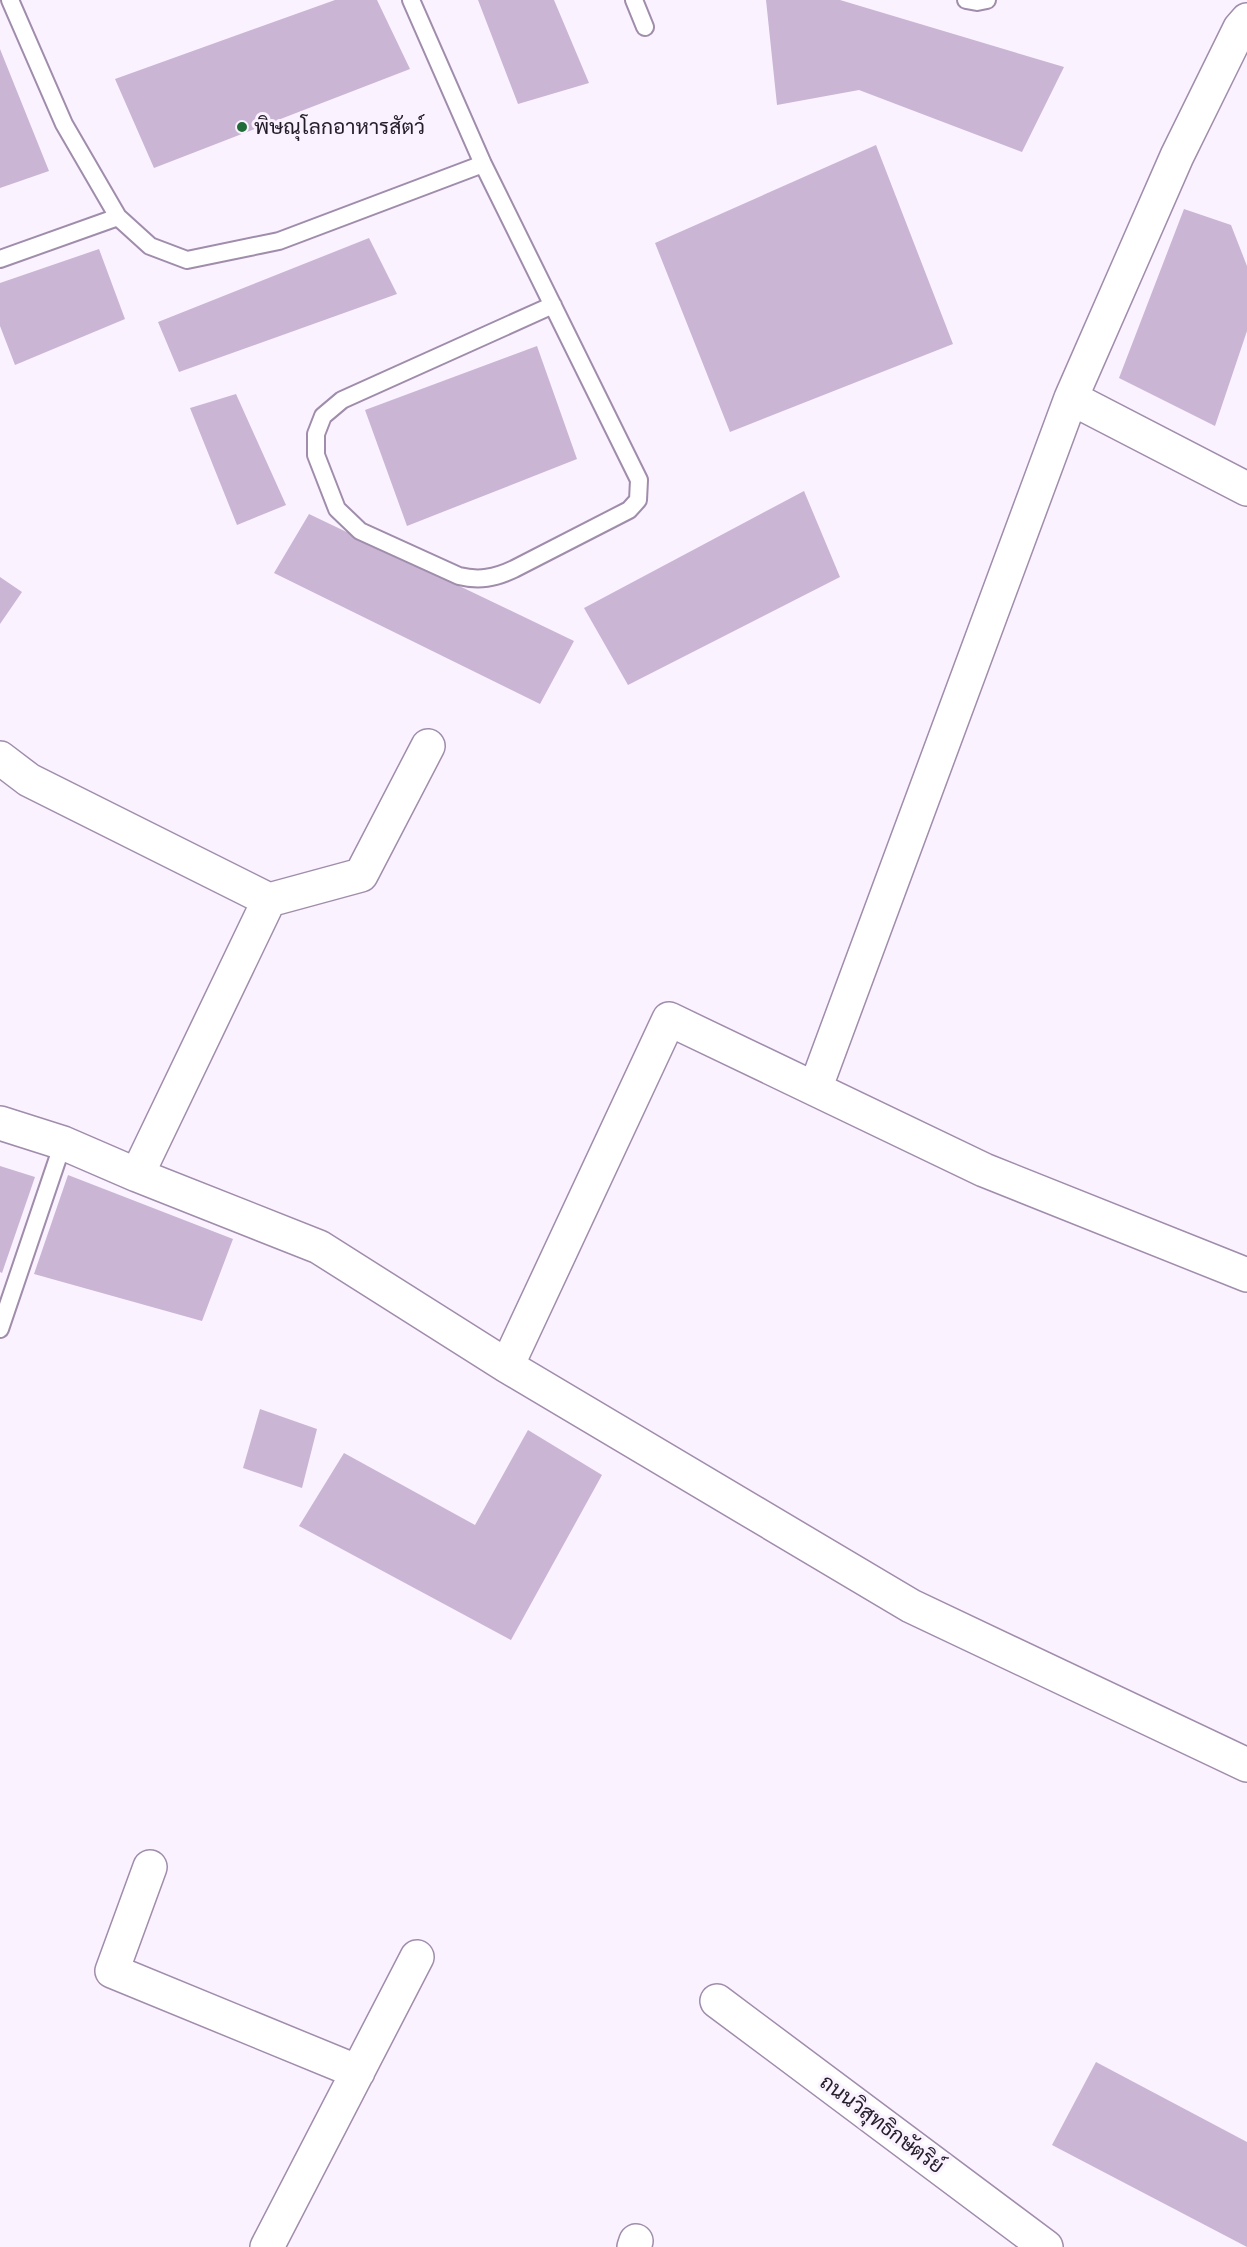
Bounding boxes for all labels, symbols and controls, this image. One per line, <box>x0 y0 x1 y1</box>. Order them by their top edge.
place label: พิษณุโลกอาหารสัตว์ <box>254 113 425 141</box>
marker: พิษณุโลกอาหารสัตว์ <box>235 120 249 134</box>
street label: ถนนวิสุทธิกษัตริย์ <box>814 2068 950 2180</box>

